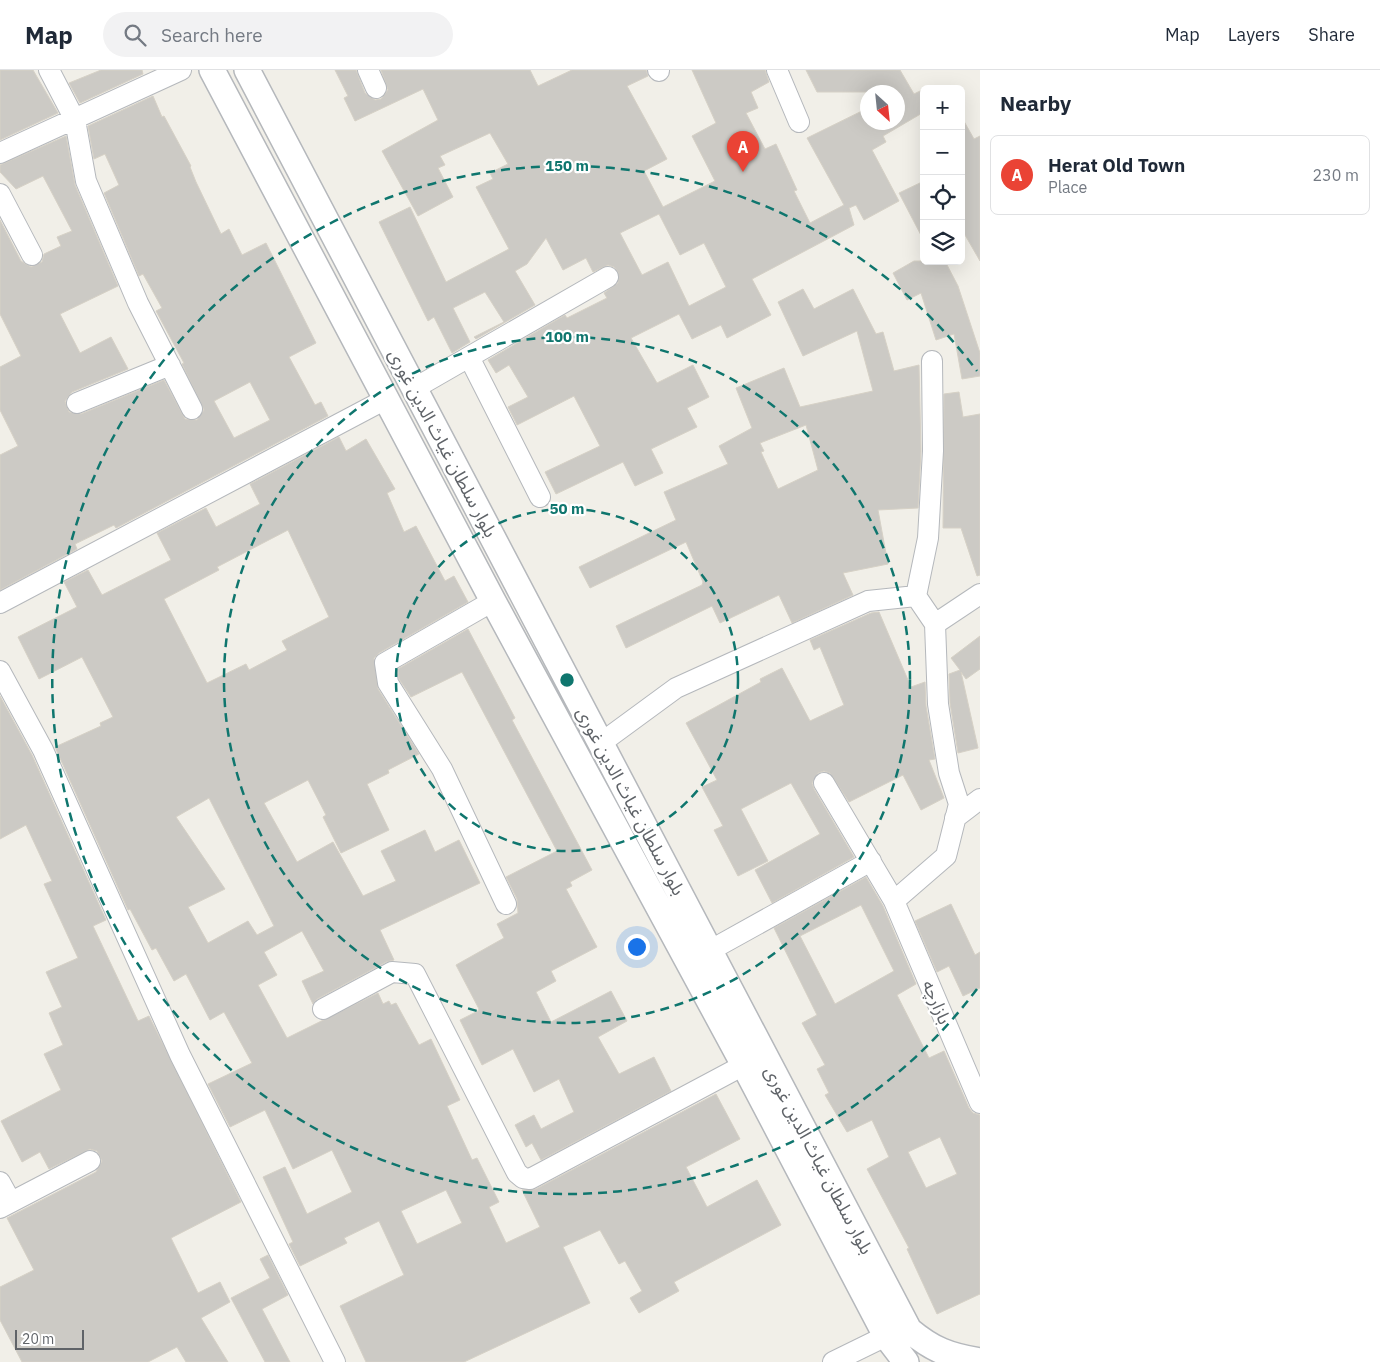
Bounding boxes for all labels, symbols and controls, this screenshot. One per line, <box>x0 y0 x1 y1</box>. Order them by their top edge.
search box <box>103 12 453 57</box>
text: Map <box>25 19 73 51</box>
icon: search <box>121 21 149 49</box>
text: Search here <box>161 23 263 47</box>
text: Map <box>1165 23 1200 46</box>
text: Layers <box>1228 23 1280 46</box>
text: Share <box>1308 23 1355 46</box>
north arrow <box>860 85 905 130</box>
map controls <box>920 85 965 265</box>
button: + <box>920 85 965 130</box>
text: Nearby <box>1000 89 1071 117</box>
button: − <box>920 130 965 175</box>
pin: A <box>727 131 759 172</box>
text: Herat Old Town <box>1048 153 1185 177</box>
text: 150 m <box>545 156 589 175</box>
text: A <box>1012 165 1022 185</box>
text: 230 m <box>1312 165 1359 185</box>
button: locate <box>920 175 965 220</box>
text: Place <box>1048 177 1087 197</box>
button: layers <box>920 220 965 265</box>
text: 100 m <box>545 327 589 346</box>
street label: بلوار سلطان غیاث الدین غوری <box>383 345 503 541</box>
text: 50 m <box>550 499 584 518</box>
centre of rings <box>558 671 576 689</box>
street label: بلوار سلطان غیاث الدین غوری <box>571 703 691 899</box>
your location <box>624 934 650 960</box>
street label: بازارچه <box>917 976 957 1028</box>
street label: بلوار سلطان غیاث الدین غوری <box>759 1062 879 1258</box>
scale bar <box>15 1327 84 1350</box>
text: 20 m <box>22 1330 54 1348</box>

